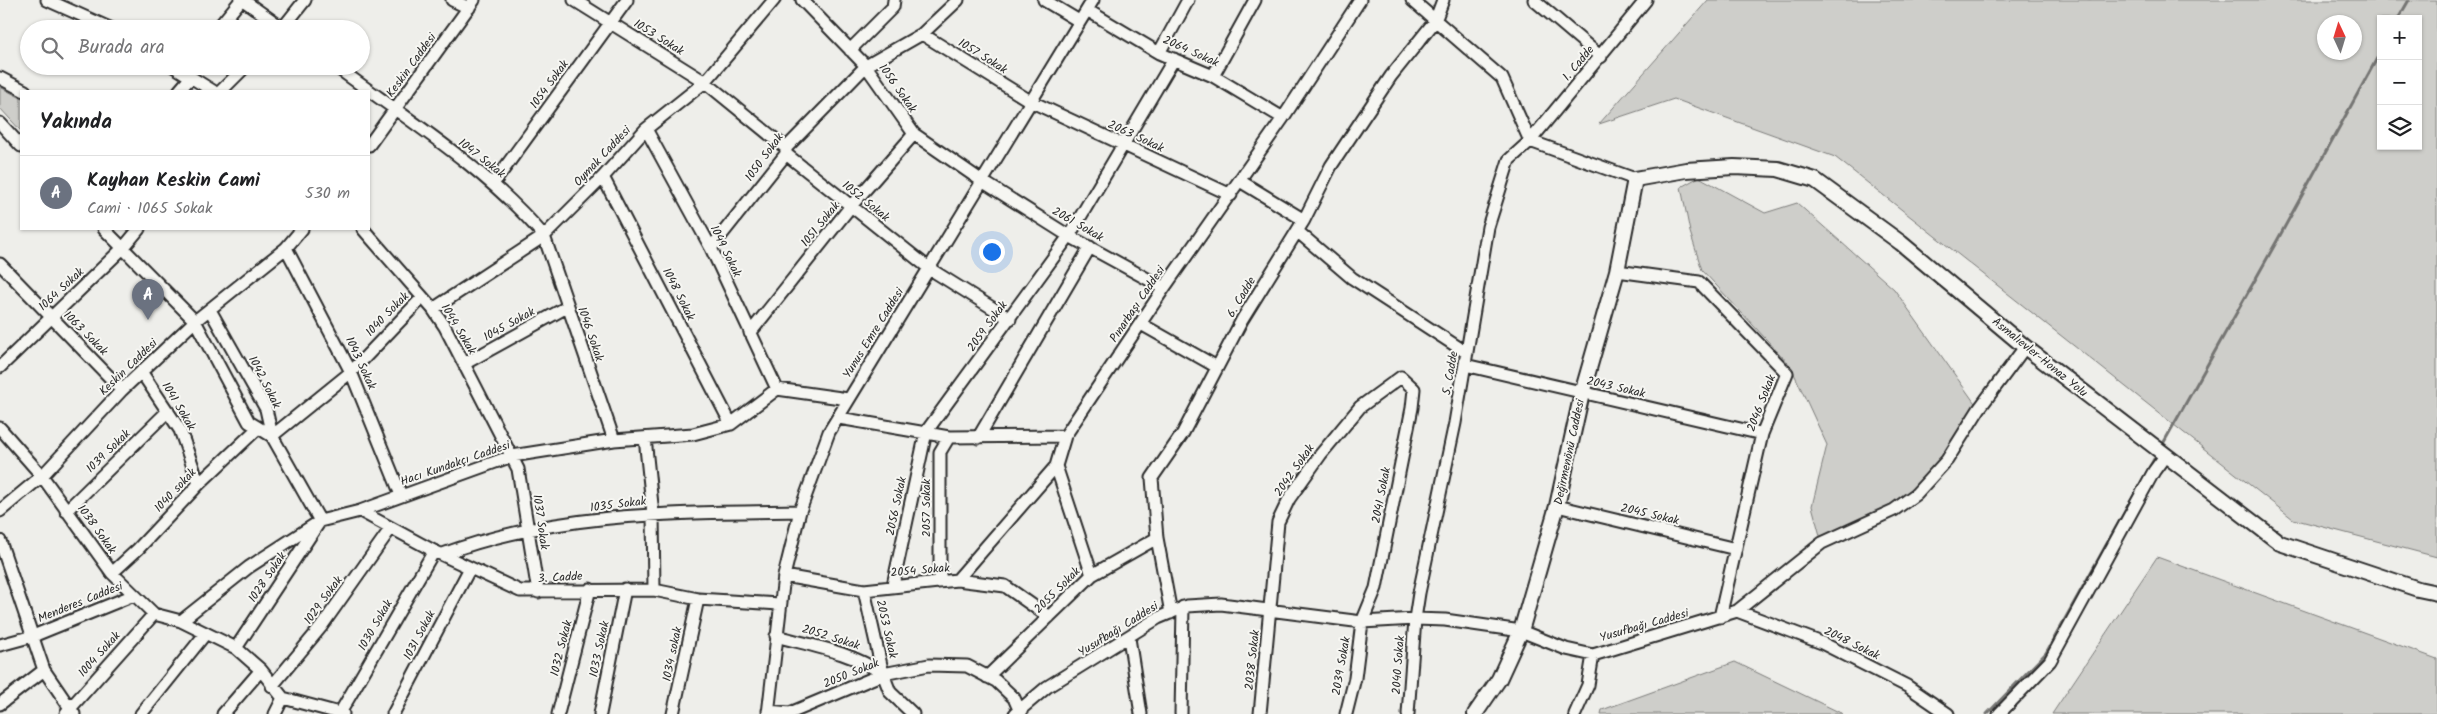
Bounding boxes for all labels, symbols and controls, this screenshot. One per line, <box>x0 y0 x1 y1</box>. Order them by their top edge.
street label: 1053 Sokak <box>630 14 688 61</box>
north arrow <box>2317 15 2362 60</box>
map controls <box>2377 15 2422 150</box>
button: + <box>2377 15 2422 60</box>
search box <box>20 20 370 75</box>
street label: Keskin Caddesi <box>382 28 442 101</box>
street label: 2064 Sokak <box>1160 31 1222 72</box>
text: Burada ara <box>78 33 165 63</box>
icon: search <box>38 34 66 62</box>
street label: 1057 Sokak <box>954 34 1012 79</box>
street label: 1. Cadde <box>1558 41 1599 85</box>
street label: 1054 Sokak <box>525 56 574 113</box>
street label: 1056 Sokak <box>874 60 922 117</box>
button: − <box>2377 60 2422 105</box>
button: layers <box>2377 105 2422 150</box>
text: Yakında <box>40 106 112 139</box>
street label: 2063 Sokak <box>1105 115 1167 158</box>
street label: Oymak Caddesi <box>569 121 636 191</box>
street label: 1050 Sokak <box>740 129 789 185</box>
street label: 1047 Sokak <box>454 134 510 183</box>
text: Kayhan Keskin Cami <box>87 166 260 196</box>
street label: 1052 Sokak <box>838 176 894 227</box>
text: A <box>51 181 61 206</box>
text: 530 m <box>305 181 350 206</box>
text: Cami · 1065 Sokak <box>87 196 212 221</box>
street label: 1051 Sokak <box>796 197 845 251</box>
street label: 2061 Sokak <box>1048 202 1107 247</box>
street label: 1049 Sokak <box>705 222 746 281</box>
your location <box>979 239 1005 265</box>
street label: Pınarbaşı Caddesi <box>1105 261 1171 346</box>
street label: 1064 Sokak <box>34 263 89 316</box>
street label: 1048 Sokak <box>657 264 700 324</box>
street label: 6. Cadde <box>1222 273 1261 321</box>
pin: A <box>132 279 164 320</box>
street label: Yunus Emre Caddesi <box>838 283 910 382</box>
street label: 1040 Sokak <box>361 287 414 341</box>
street label: 2059 Sokak <box>962 297 1013 356</box>
street label: 1044 Sokak <box>436 300 481 359</box>
street label: 1045 Sokak <box>480 302 539 346</box>
street label: 1046 Sokak <box>572 304 609 364</box>
street label: 1063 Sokak <box>59 307 113 360</box>
street label: Asmalıevler-Honaz Yolu <box>1988 313 2092 402</box>
street label: 1043 Sokak <box>340 333 381 393</box>
street label: Keskin Caddesi <box>95 334 163 400</box>
street label: 5. Cadde <box>1437 349 1464 397</box>
street label: 1042 Sokak <box>243 353 286 412</box>
street label: 2043 Sokak <box>1585 371 1648 404</box>
street label: 2046 Sokak <box>1742 372 1781 434</box>
street label: 1041 Sokak <box>157 378 201 434</box>
street label: Değirmenönü Caddesi <box>1549 396 1590 507</box>
street label: 1039 Sokak <box>82 425 135 478</box>
street label: Hacı Kundakçı Caddesi <box>398 435 514 491</box>
street label: 2042 Sokak <box>1269 440 1320 500</box>
street label: 1040 sokak <box>150 464 201 517</box>
street label: 2041 Sokak <box>1367 465 1396 525</box>
street label: 2056 Sokak <box>881 475 912 537</box>
street label: 2057 Sokak <box>917 478 936 537</box>
street label: 1035 Sokak <box>589 492 648 517</box>
street label: 1037 Sokak <box>527 493 554 551</box>
street label: 2045 Sokak <box>1619 499 1681 531</box>
street label: 1038 Sokak <box>72 501 121 558</box>
street label: 1028 Sokak <box>243 548 292 606</box>
street label: 2054 Sokak <box>890 558 951 583</box>
street label: 2055 Sokak <box>1030 562 1085 618</box>
street label: 3. Cadde <box>537 567 583 588</box>
street label: 1029 Sokak <box>299 572 348 629</box>
street label: Menderes Caddesi <box>35 576 127 628</box>
street label: 1030 Sokak <box>353 596 398 654</box>
street label: Yusufbağı Caddesi <box>1074 596 1163 662</box>
street label: 2053 Sokak <box>871 598 903 661</box>
street label: Yusufbağı Caddesi <box>1597 603 1692 647</box>
street label: 1031 Sokak <box>398 607 441 663</box>
street label: 1032 Sokak <box>545 618 578 678</box>
street label: 1033 Sokak <box>584 619 615 679</box>
street label: 2052 Sokak <box>799 620 863 655</box>
street label: 2048 Sokak <box>1821 622 1883 665</box>
street label: 1034 sokak <box>657 625 688 683</box>
street label: 1004 Sokak <box>74 627 125 681</box>
street label: 2038 Sokak <box>1240 629 1265 691</box>
street label: 2039 Sokak <box>1327 635 1356 697</box>
street label: 2040 Sokak <box>1387 635 1410 695</box>
street label: 2050 Sokak <box>820 653 882 693</box>

